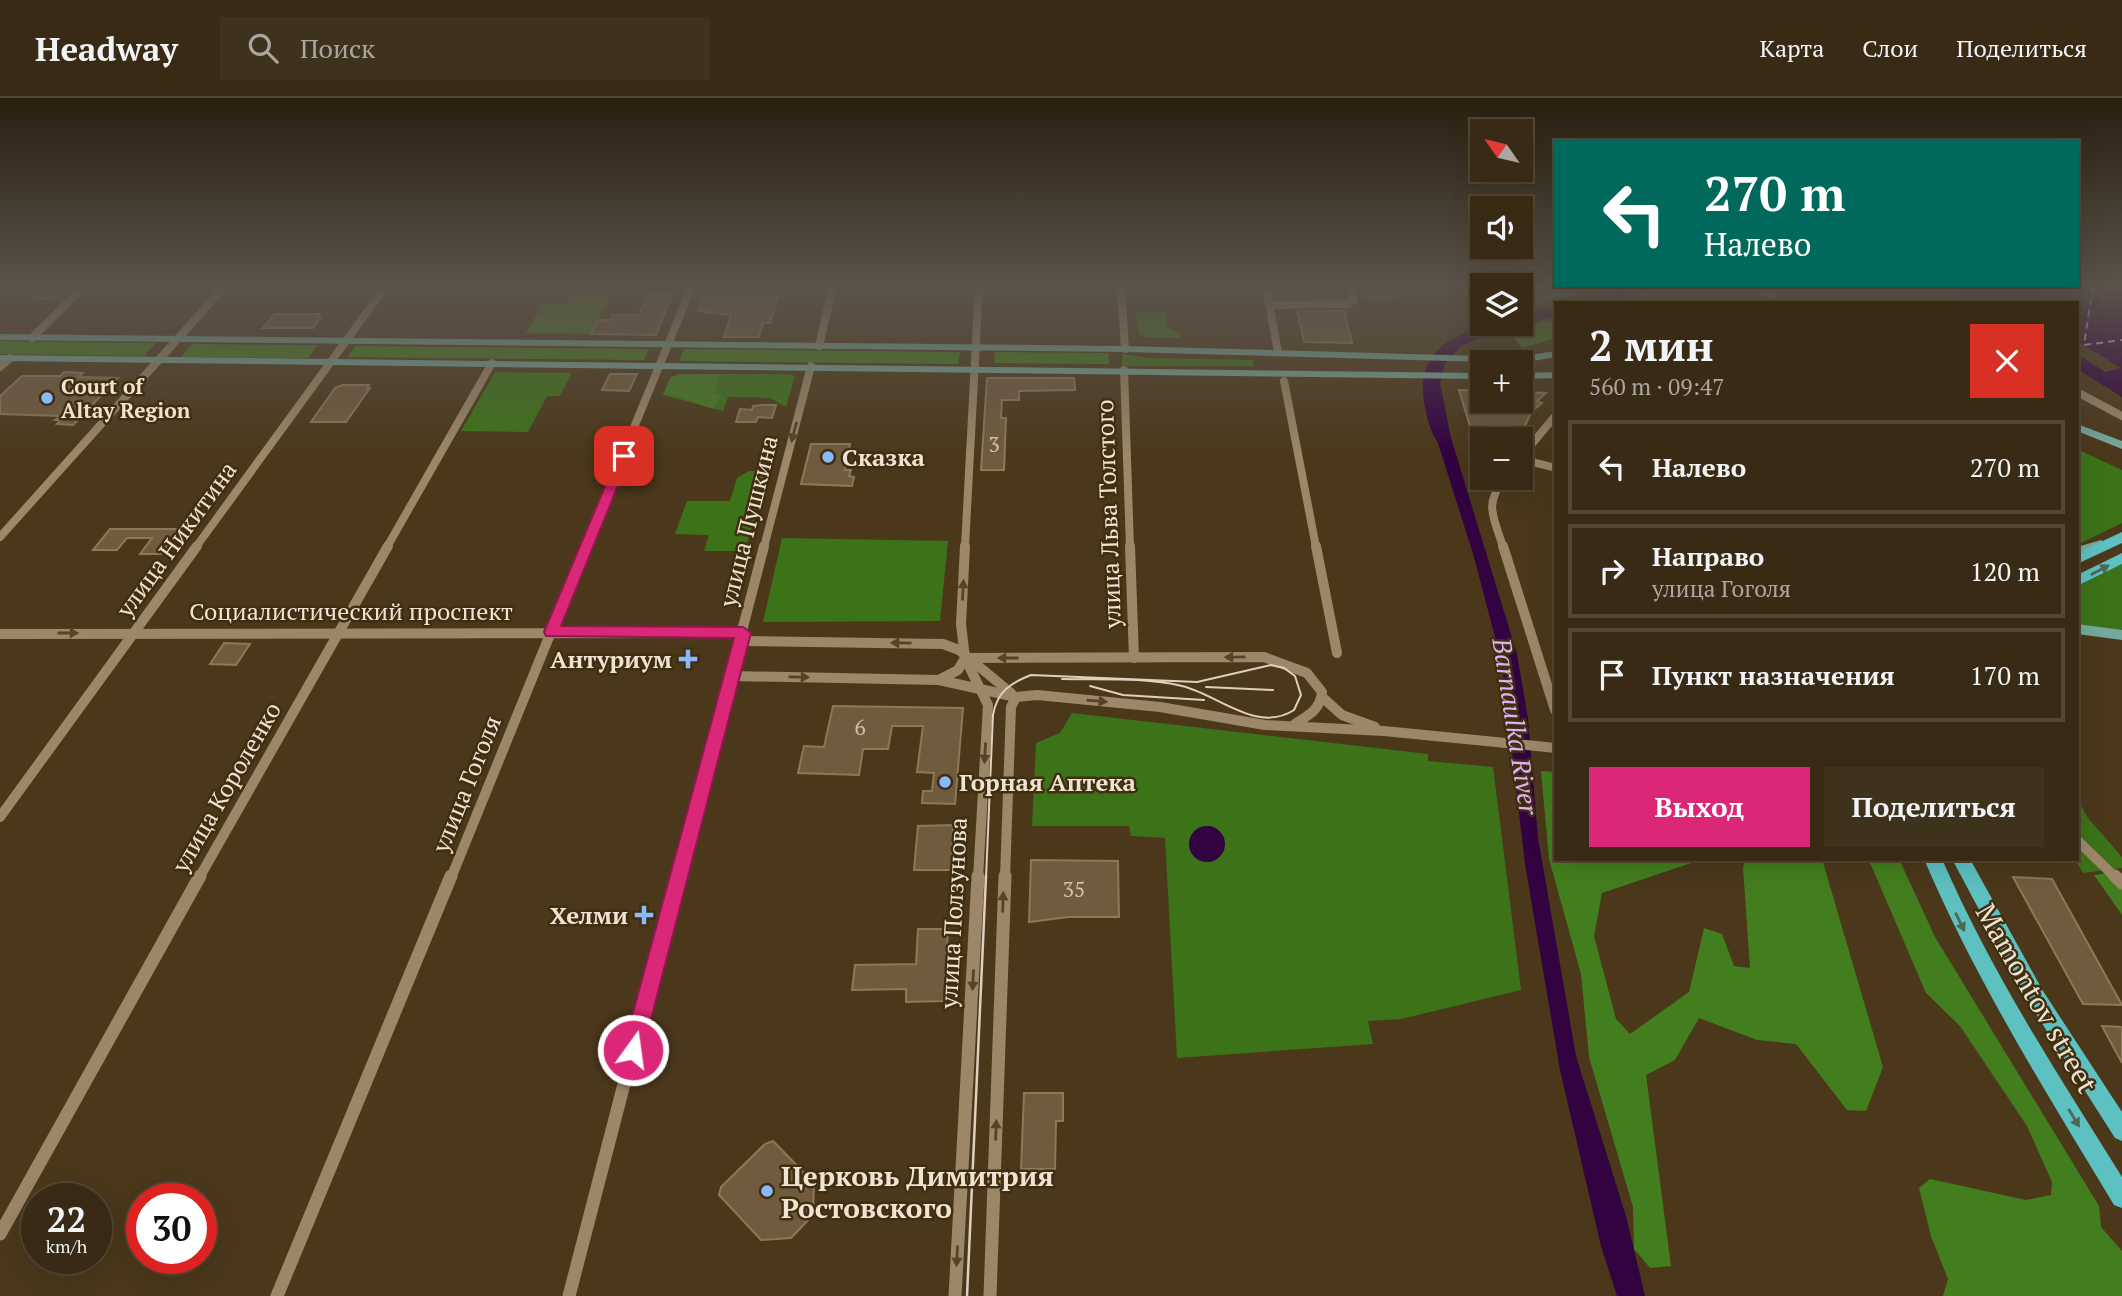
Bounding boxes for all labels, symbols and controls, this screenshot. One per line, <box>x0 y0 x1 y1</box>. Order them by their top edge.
search box <box>220 17 710 80</box>
text: Headway <box>35 27 178 70</box>
icon: search <box>244 29 282 67</box>
text: Поиск <box>300 31 375 65</box>
text: Карта <box>1759 32 1824 64</box>
text: Слои <box>1862 32 1918 64</box>
text: Поделиться <box>1956 32 2087 64</box>
north arrow <box>1470 119 1533 182</box>
map controls <box>1470 119 1533 490</box>
text: 270 m <box>1704 160 1846 225</box>
icon: left <box>1589 168 1680 259</box>
button: sound <box>1470 196 1533 259</box>
text: Налево <box>1704 223 1812 265</box>
button: layers <box>1470 273 1533 336</box>
text: 2 мин <box>1589 317 1714 373</box>
button: close <box>1970 324 2044 398</box>
button: + <box>1470 350 1533 413</box>
text: 560 m · 09:47 <box>1589 371 1724 402</box>
place label: Court of Altay Region <box>61 372 191 424</box>
marker: Court of Altay Region <box>39 390 55 406</box>
street label: улица Льва Толстого <box>1088 399 1128 630</box>
one-way arrow <box>788 421 799 443</box>
pin <box>594 426 654 486</box>
button: − <box>1470 427 1533 490</box>
house number: 3 <box>988 430 1000 458</box>
street label: улица Пушкина <box>711 432 785 611</box>
icon: arrive <box>605 437 643 475</box>
place label: Сказка <box>842 441 925 473</box>
icon: left <box>1593 448 1631 486</box>
marker: Сказка <box>820 449 836 465</box>
text: Налево <box>1652 450 1746 484</box>
text: 270 m <box>1970 450 2040 484</box>
street label: улица Никитина <box>108 455 243 624</box>
text: Направо <box>1652 539 1764 573</box>
icon: right <box>1593 552 1631 590</box>
text: 120 m <box>1970 554 2040 588</box>
one-way arrow <box>2090 564 2110 575</box>
text: улица Гоголя <box>1652 573 1791 604</box>
one-way arrow <box>957 578 968 600</box>
street label: Социалистический проспект <box>189 595 513 627</box>
one-way arrow <box>57 627 79 639</box>
water label: Barnaulka River <box>1485 634 1547 818</box>
one-way arrow <box>890 637 912 649</box>
place label: Антуриум <box>550 643 672 675</box>
marker: Антуриум <box>678 649 698 669</box>
one-way arrow <box>1224 651 1246 663</box>
one-way arrow <box>997 652 1019 664</box>
icon: arrive <box>1593 656 1631 694</box>
text: Пункт назначения <box>1652 658 1895 692</box>
text: 170 m <box>1970 658 2040 692</box>
one-way arrow <box>788 672 810 683</box>
street label: улица Короленко <box>164 696 288 879</box>
one-way arrow <box>1086 696 1108 707</box>
street label: улица Гоголя <box>424 711 508 858</box>
house number: 6 <box>854 713 866 741</box>
one-way arrow <box>979 742 990 764</box>
place label: Горная Аптека <box>959 766 1137 798</box>
button: Выход <box>1589 767 1810 847</box>
button: Поделиться <box>1824 767 2044 847</box>
marker: Горная Аптека <box>937 774 953 790</box>
street label: улица Ползунова <box>932 817 974 1010</box>
house number: 35 <box>1063 875 1085 903</box>
one-way arrow <box>997 891 1008 913</box>
street label: Mamontov street <box>1968 897 2107 1100</box>
place label: Хелми <box>550 899 628 931</box>
marker: Хелми <box>634 905 654 925</box>
one-way arrow <box>1954 912 1966 932</box>
one-way arrow <box>967 970 978 992</box>
position arrow <box>596 1013 670 1087</box>
one-way arrow <box>2068 1109 2081 1128</box>
one-way arrow <box>990 1119 1001 1141</box>
place label: Церковь Димитрия Ростовского <box>781 1157 1054 1226</box>
speed limit sign: 30 <box>126 1183 217 1274</box>
marker: Церковь Димитрия Ростовского <box>759 1183 775 1199</box>
text: 22 <box>47 1196 86 1242</box>
text: km/h <box>46 1234 87 1258</box>
one-way arrow <box>952 1246 963 1268</box>

